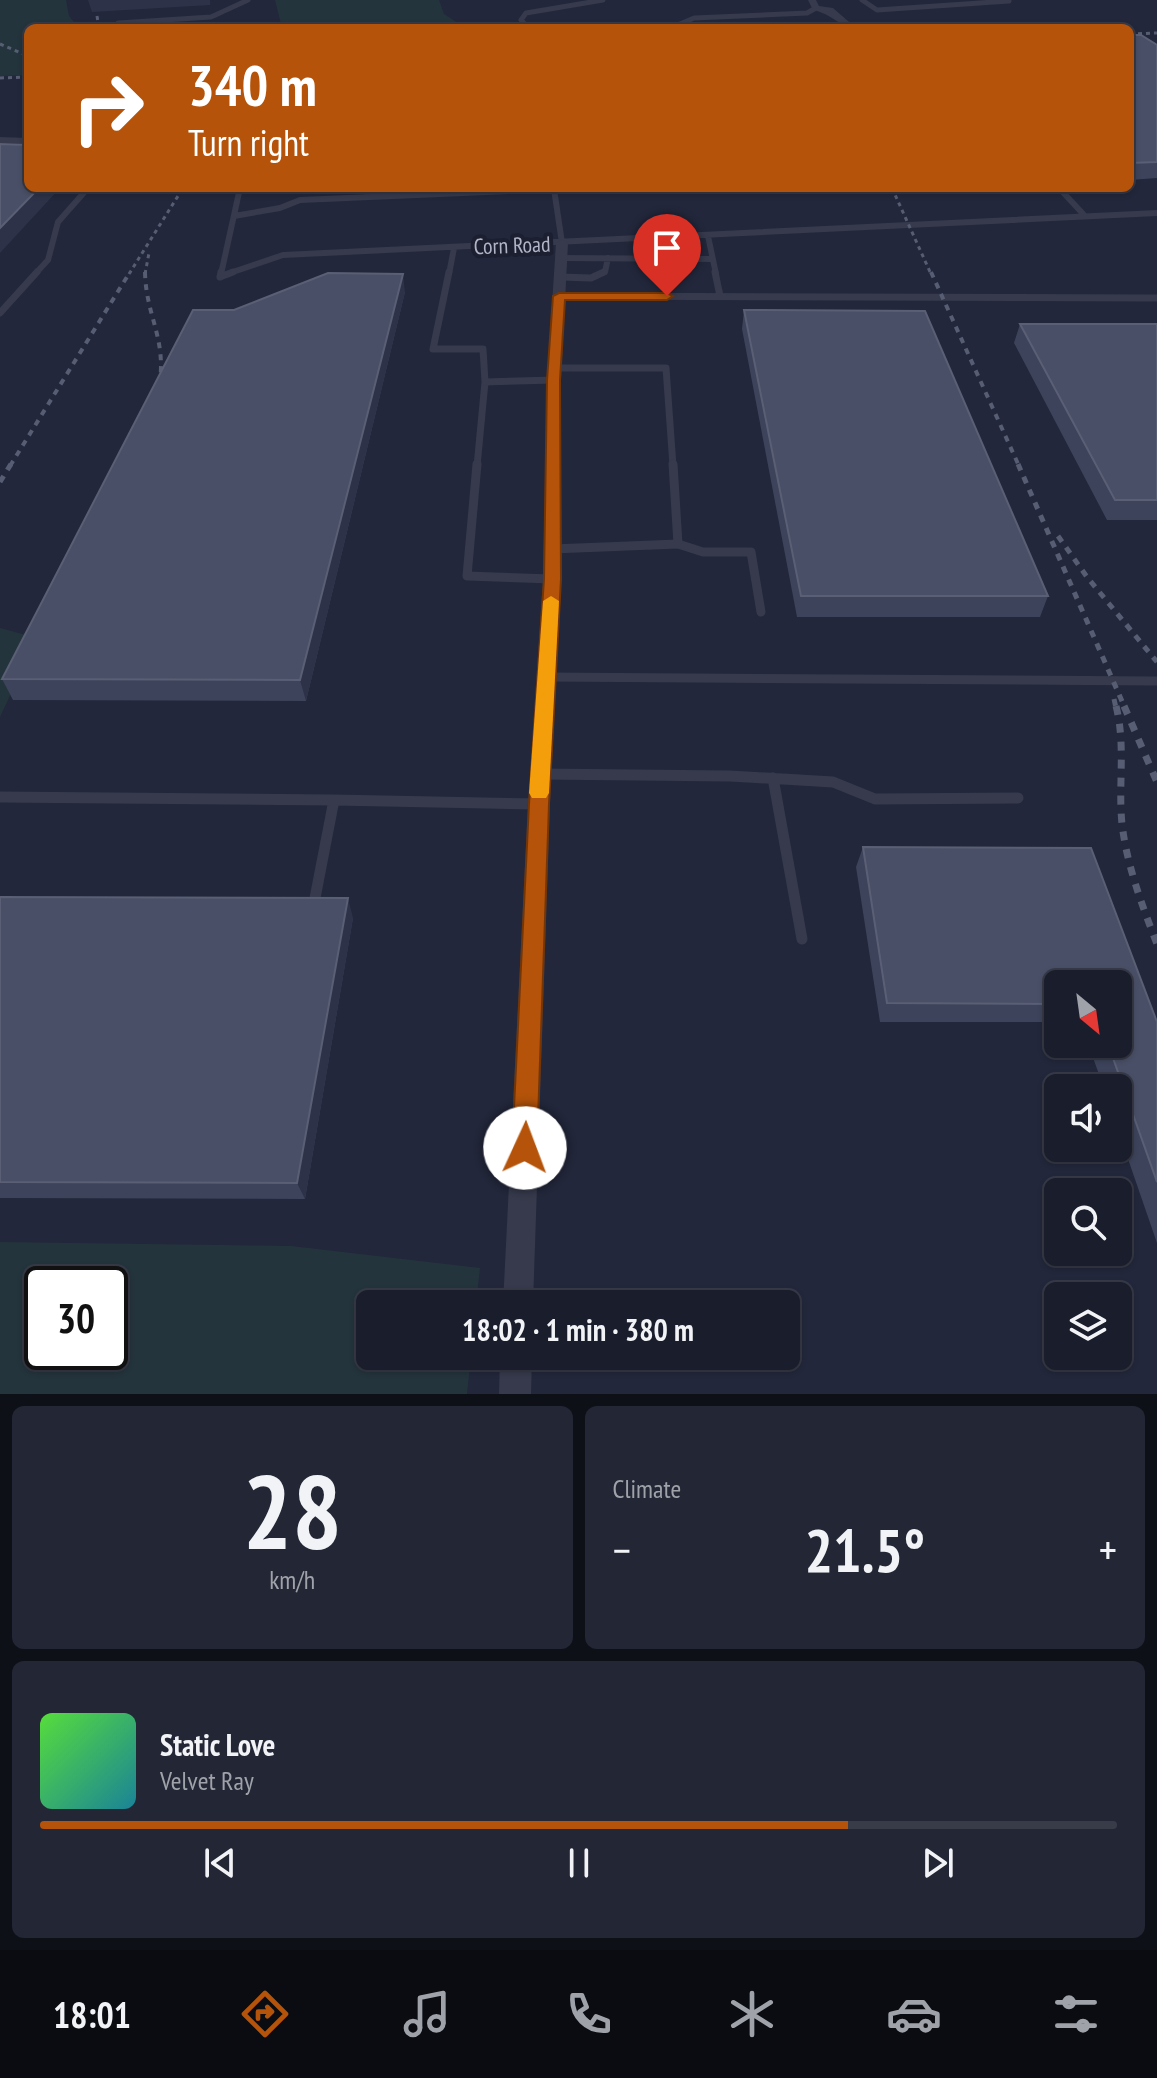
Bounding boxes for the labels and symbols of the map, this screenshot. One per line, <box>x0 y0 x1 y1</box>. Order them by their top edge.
pin <box>633 214 701 296</box>
street label: Corn Road <box>473 230 551 260</box>
north arrow <box>1044 970 1132 1058</box>
position arrow <box>483 1106 567 1190</box>
speed limit sign: 30 <box>24 1266 128 1370</box>

